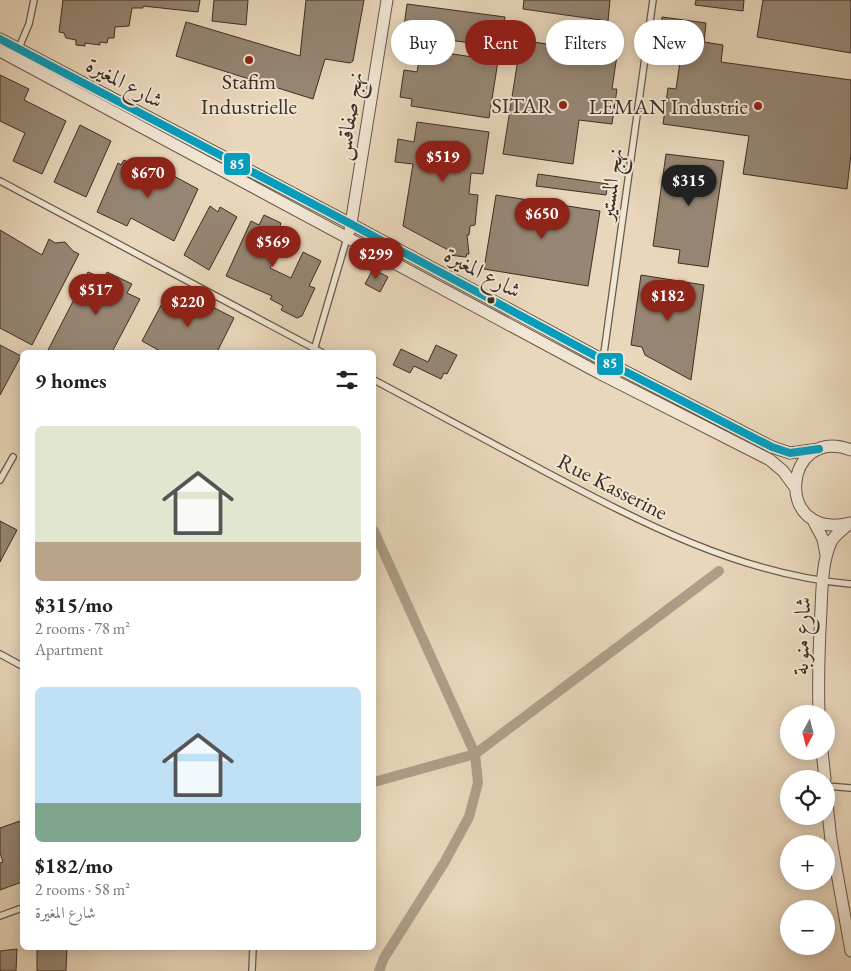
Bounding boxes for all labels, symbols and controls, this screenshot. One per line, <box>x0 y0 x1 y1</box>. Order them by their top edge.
chip: Buy <box>391 20 455 65</box>
chip: Rent <box>465 20 536 65</box>
chip: Filters <box>546 20 624 65</box>
chip: New <box>634 20 704 65</box>
street label: شارع المغيرة <box>79 50 168 118</box>
marker: Stafim Industrielle <box>243 54 255 66</box>
place label: Stafim Industrielle <box>201 67 298 121</box>
street label: نهج صفاقس <box>327 70 375 163</box>
place label: SITAR <box>492 91 553 120</box>
place label: LEMAN Industrie <box>589 92 748 121</box>
marker: SITAR <box>557 99 569 111</box>
marker: LEMAN Industrie <box>752 100 764 112</box>
pin: $519 <box>413 140 473 183</box>
text: $519 <box>427 146 459 167</box>
street label: نهج المستير <box>591 146 635 225</box>
line badge: 85 <box>223 152 251 176</box>
text: 85 <box>230 155 244 173</box>
pin: $670 <box>118 156 178 199</box>
text: $670 <box>132 162 164 183</box>
pin: $315 <box>659 164 719 207</box>
text: $315 <box>673 170 705 191</box>
pin: $650 <box>512 198 572 240</box>
text: $650 <box>526 203 558 224</box>
pin: $569 <box>243 226 303 268</box>
text: $569 <box>257 231 289 252</box>
pin: $299 <box>346 238 406 280</box>
street label: شارع المغيرة <box>437 240 526 308</box>
text: $299 <box>360 243 392 264</box>
pin: $517 <box>66 274 126 316</box>
text: $517 <box>80 279 112 300</box>
pin: $182 <box>638 280 698 322</box>
text: $182 <box>652 285 684 306</box>
pin: $220 <box>158 286 218 328</box>
text: $220 <box>172 291 204 312</box>
unlabelled marker <box>486 295 496 305</box>
line badge: 85 <box>596 352 624 376</box>
text: 85 <box>603 354 617 372</box>
icon: filters <box>333 366 361 394</box>
text: 9 homes <box>35 367 107 394</box>
street label: Rue Kasserine <box>553 446 673 527</box>
icon: home <box>153 458 243 548</box>
text: $315/mo <box>35 591 113 618</box>
street label: شارع منوبة <box>786 596 821 676</box>
text: 2 rooms · 78 m² <box>35 618 130 639</box>
text: Apartment <box>35 639 103 660</box>
north arrow <box>780 705 835 760</box>
map controls <box>780 705 835 955</box>
icon: home <box>153 720 243 810</box>
button: locate <box>780 770 835 825</box>
button: + <box>780 835 835 890</box>
text: $182/mo <box>35 852 113 879</box>
text: 2 rooms · 58 m² <box>35 879 130 900</box>
button: − <box>780 900 835 955</box>
text: شارع المغيرة <box>35 902 96 923</box>

